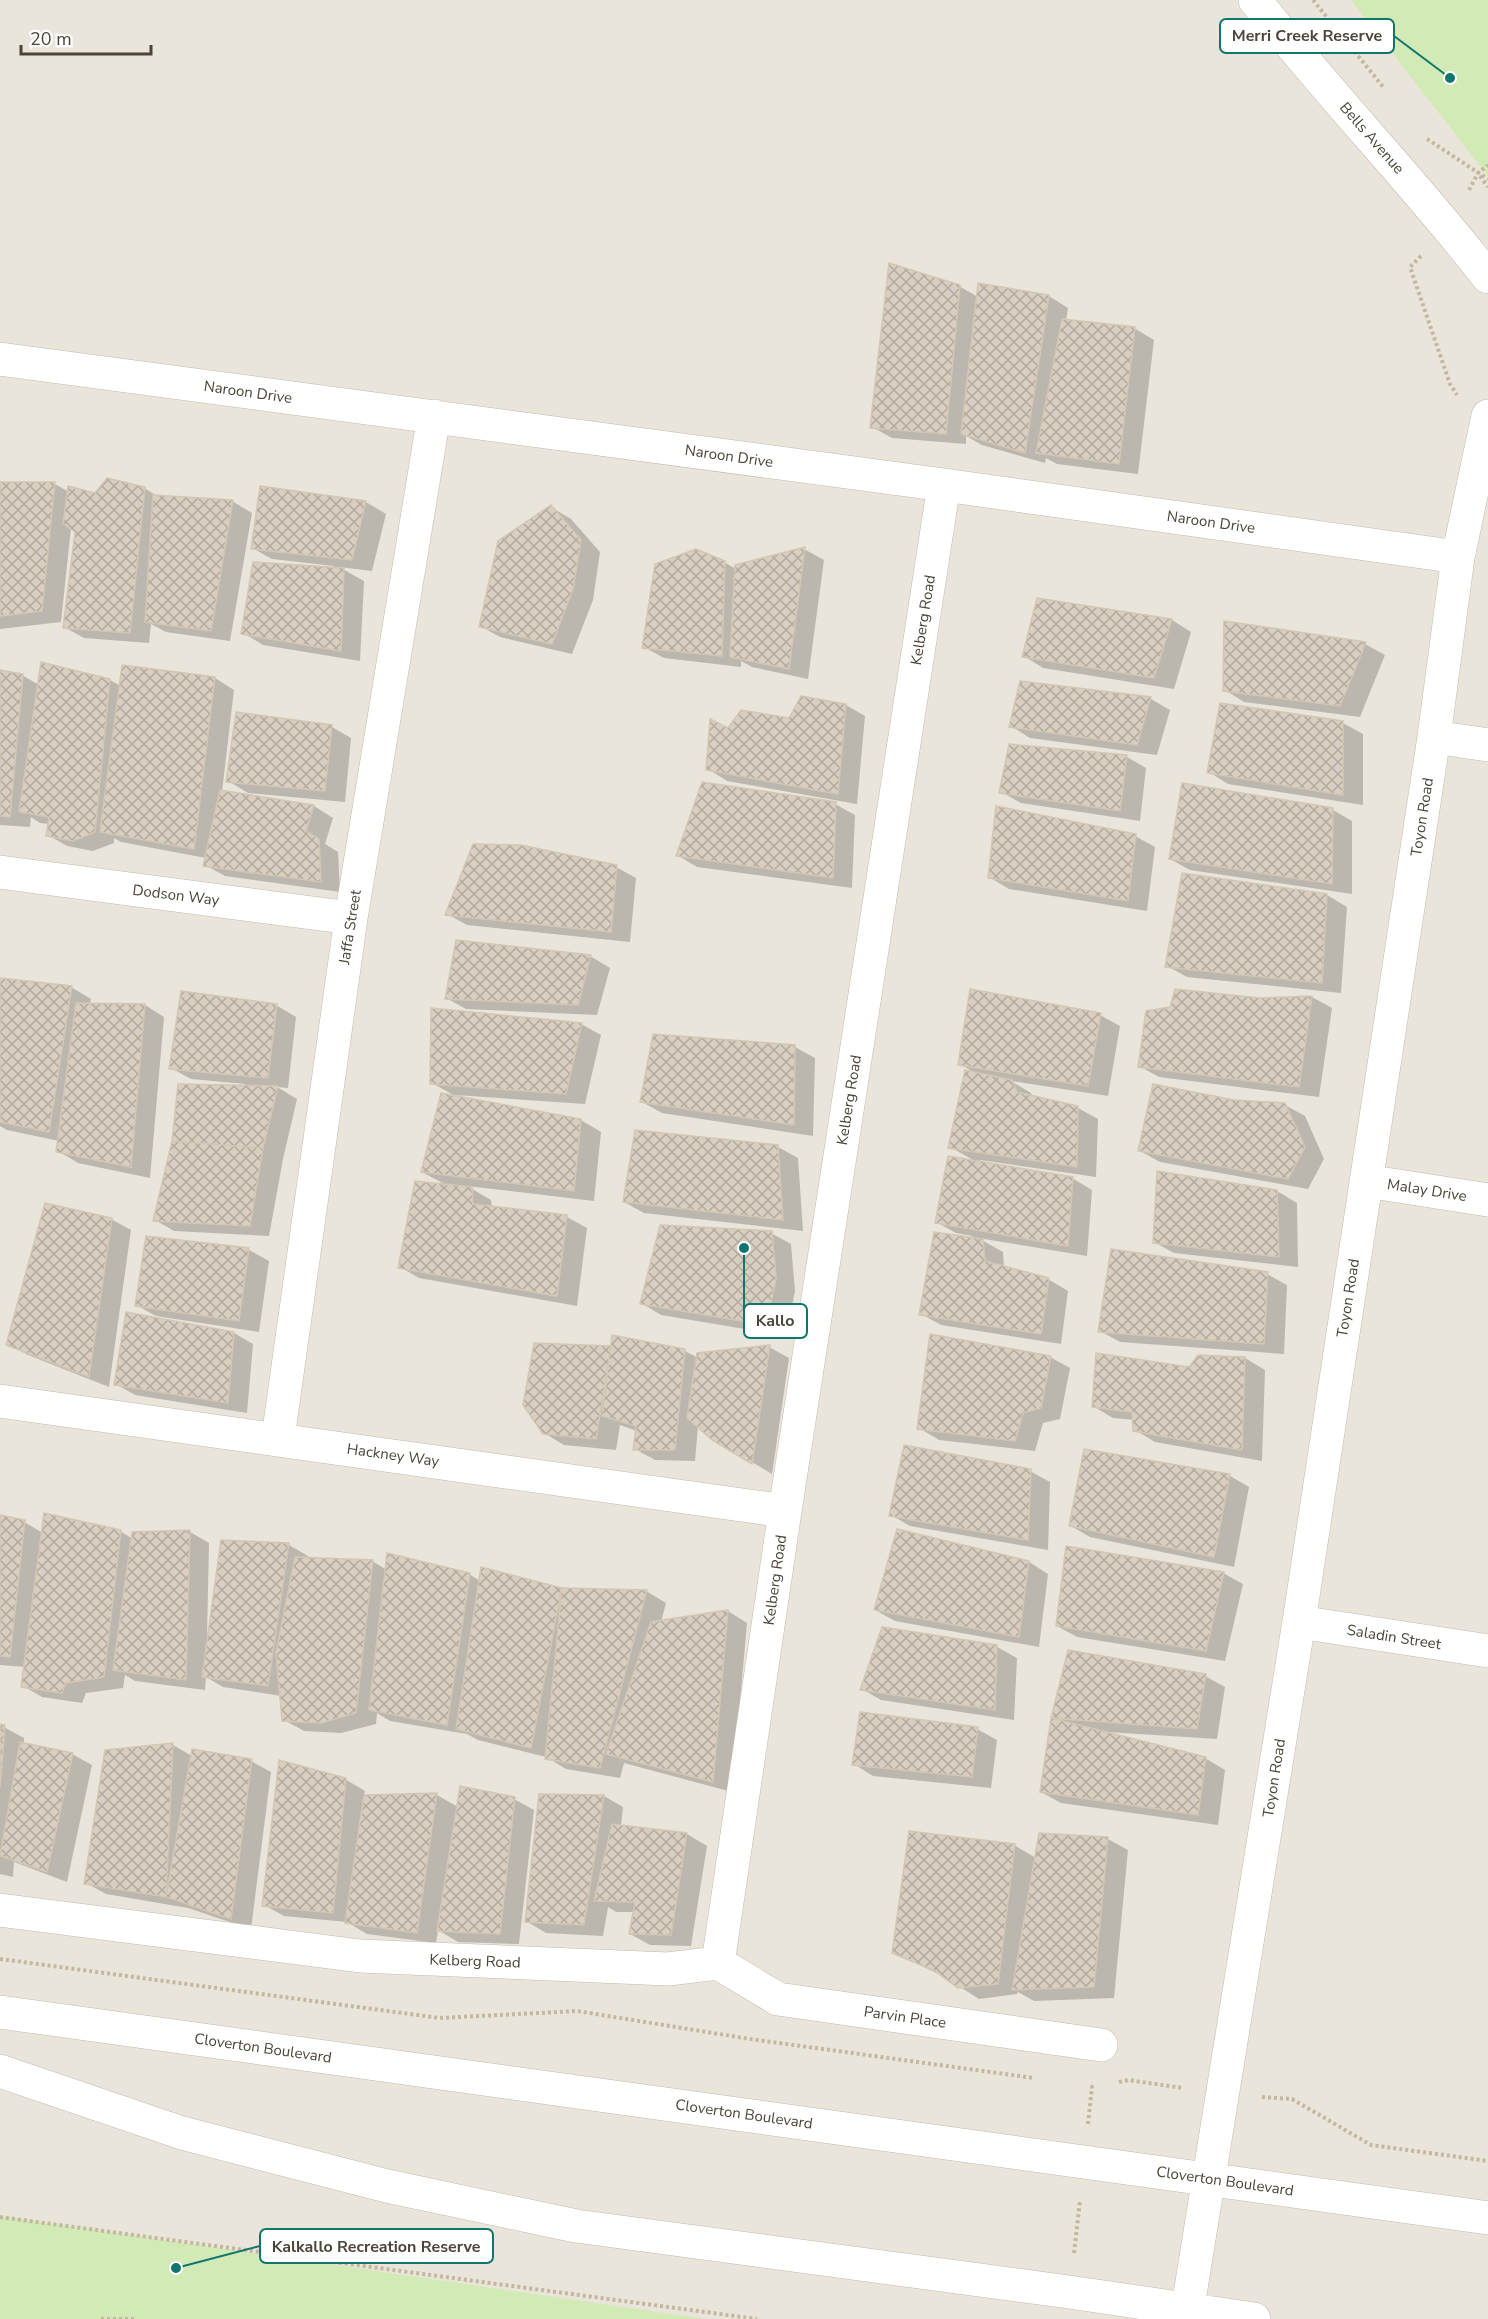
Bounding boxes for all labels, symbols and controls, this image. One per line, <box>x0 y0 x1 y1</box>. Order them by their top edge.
scale bar <box>21 18 152 56</box>
callout: Merri Creek Reserve <box>1220 19 1394 53</box>
text: Merri Creek Reserve <box>1232 25 1383 47</box>
text: 20 m <box>30 27 72 51</box>
street label: Bells Avenue <box>1335 98 1409 178</box>
street label: Naroon Drive <box>203 376 293 408</box>
street label: Naroon Drive <box>684 440 774 472</box>
street label: Naroon Drive <box>1166 506 1256 538</box>
street label: Kelberg Road <box>906 573 940 667</box>
street label: Toyon Road <box>1406 776 1438 858</box>
street label: Dodson Way <box>131 880 221 910</box>
street label: Jaffa Street <box>334 888 366 967</box>
street label: Kelberg Road <box>832 1053 866 1147</box>
street label: Malay Drive <box>1386 1174 1468 1206</box>
street label: Toyon Road <box>1332 1257 1364 1339</box>
callout: Kallo <box>744 1304 807 1338</box>
text: Kallo <box>756 1310 794 1332</box>
street label: Hackney Way <box>346 1439 441 1471</box>
street label: Kelberg Road <box>759 1533 791 1627</box>
street label: Saladin Street <box>1345 1620 1443 1654</box>
street label: Toyon Road <box>1258 1737 1290 1819</box>
street label: Kelberg Road <box>429 1949 521 1973</box>
street label: Parvin Place <box>862 2001 948 2033</box>
street label: Cloverton Boulevard <box>193 2028 333 2068</box>
street label: Cloverton Boulevard <box>674 2094 814 2134</box>
street label: Cloverton Boulevard <box>1155 2161 1295 2201</box>
callout: Kalkallo Recreation Reserve <box>260 2229 493 2263</box>
text: Kalkallo Recreation Reserve <box>272 2236 481 2258</box>

